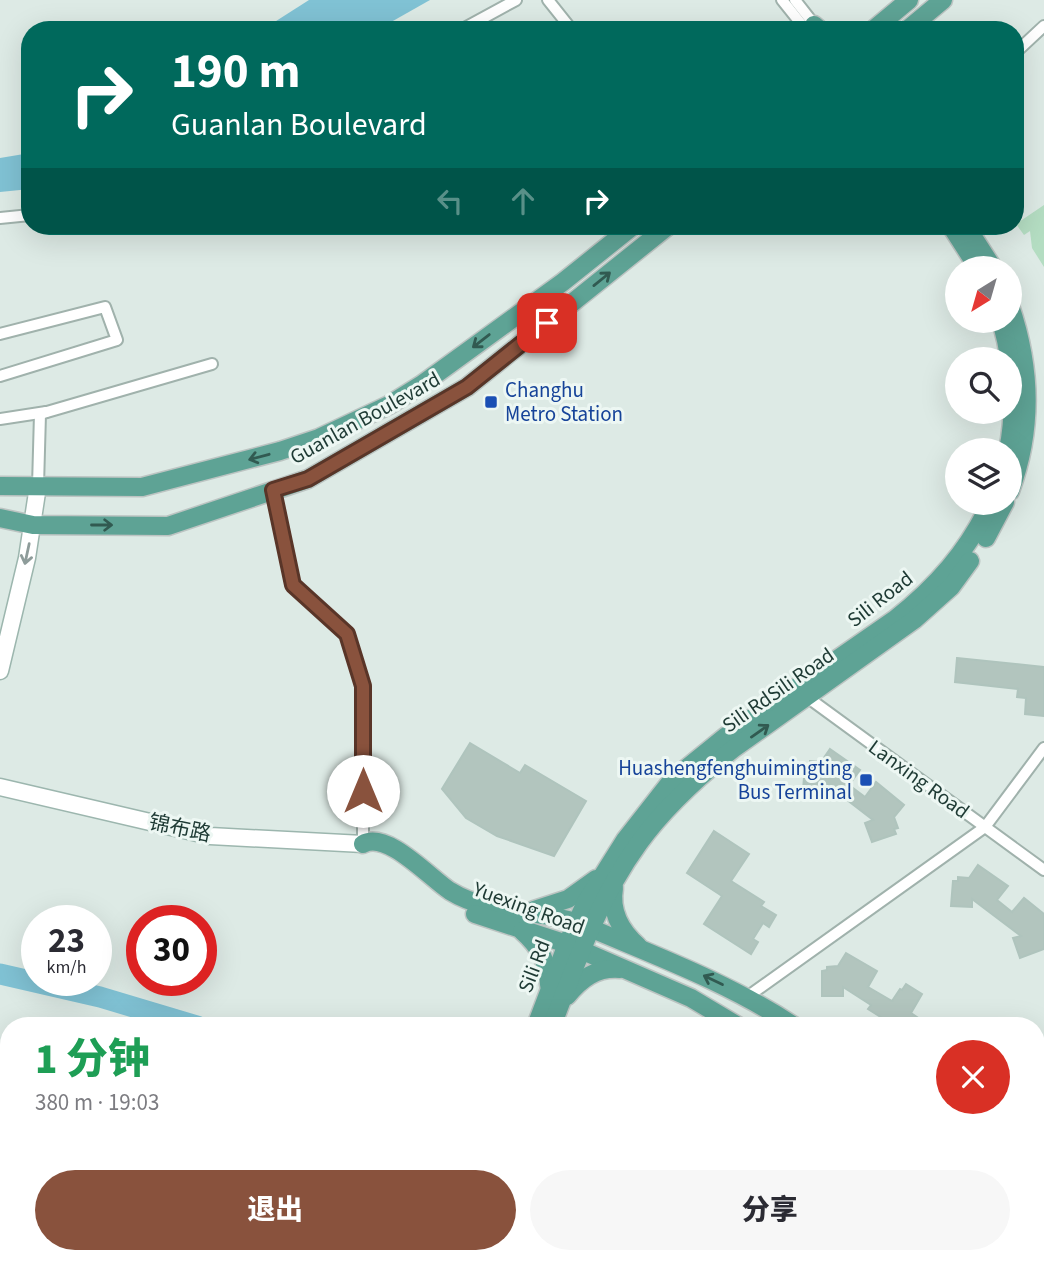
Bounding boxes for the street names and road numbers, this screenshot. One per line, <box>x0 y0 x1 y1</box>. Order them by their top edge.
street label: Guanlan Boulevard <box>284 364 446 472</box>
street label: Sili Road <box>841 564 919 634</box>
street label: Sili RdSili Road <box>716 640 840 740</box>
street label: Lanxing Road <box>862 732 976 826</box>
street label: 锦布路 <box>146 807 214 849</box>
street label: Yuexing Road <box>468 874 589 942</box>
street label: Sili Rd <box>510 935 558 997</box>

